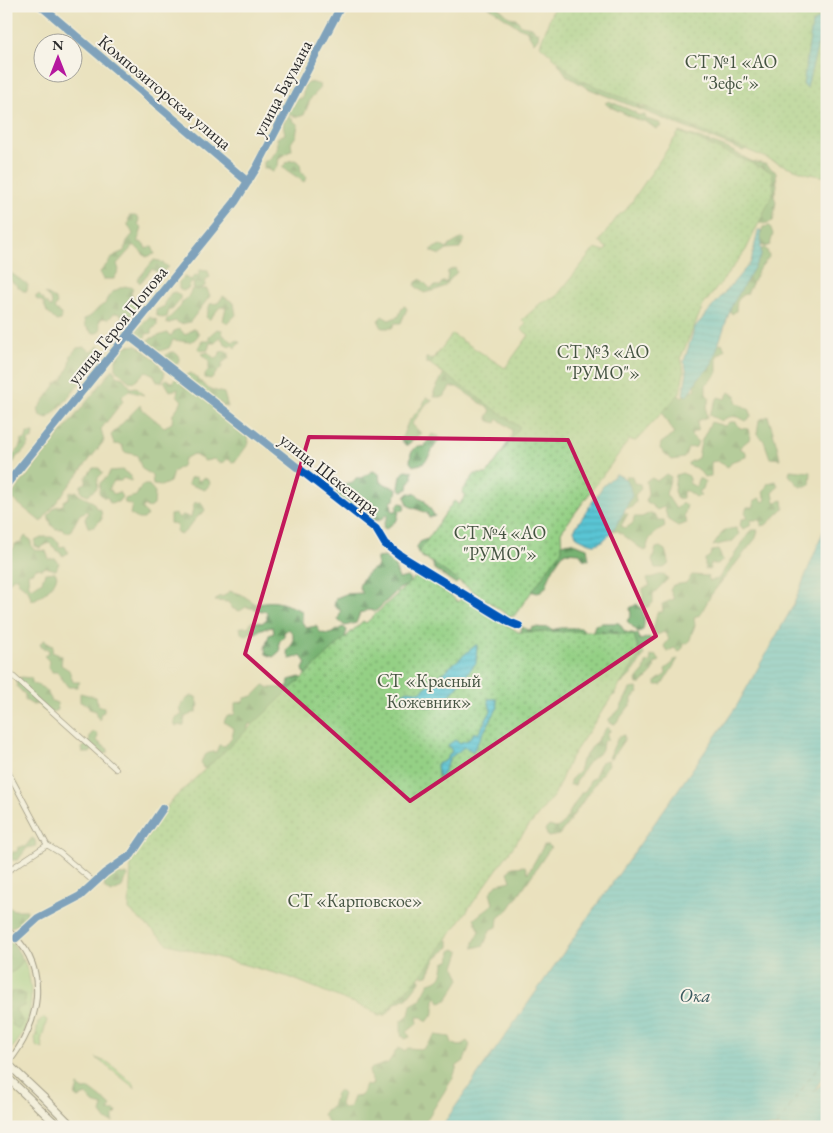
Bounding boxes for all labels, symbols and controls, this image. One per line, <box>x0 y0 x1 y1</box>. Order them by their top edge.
street label: Композиторская улица <box>93 29 237 155</box>
north arrow <box>32 32 82 82</box>
street label: улица Баумана <box>247 35 317 140</box>
text: N <box>52 36 64 54</box>
park label: СТ №1 «АО "Зефс"» <box>685 50 777 94</box>
street label: улица Героя Попова <box>62 260 173 389</box>
park label: СТ №3 «АО "РУМО"» <box>557 340 649 384</box>
street label: улица Шекспира <box>275 428 386 521</box>
park label: СТ №4 «АО "РУМО"» <box>454 521 546 565</box>
park label: СТ «Красный Кожевник» <box>377 669 482 713</box>
park label: СТ «Карповское» <box>287 889 423 912</box>
water label: Ока <box>679 983 711 1008</box>

